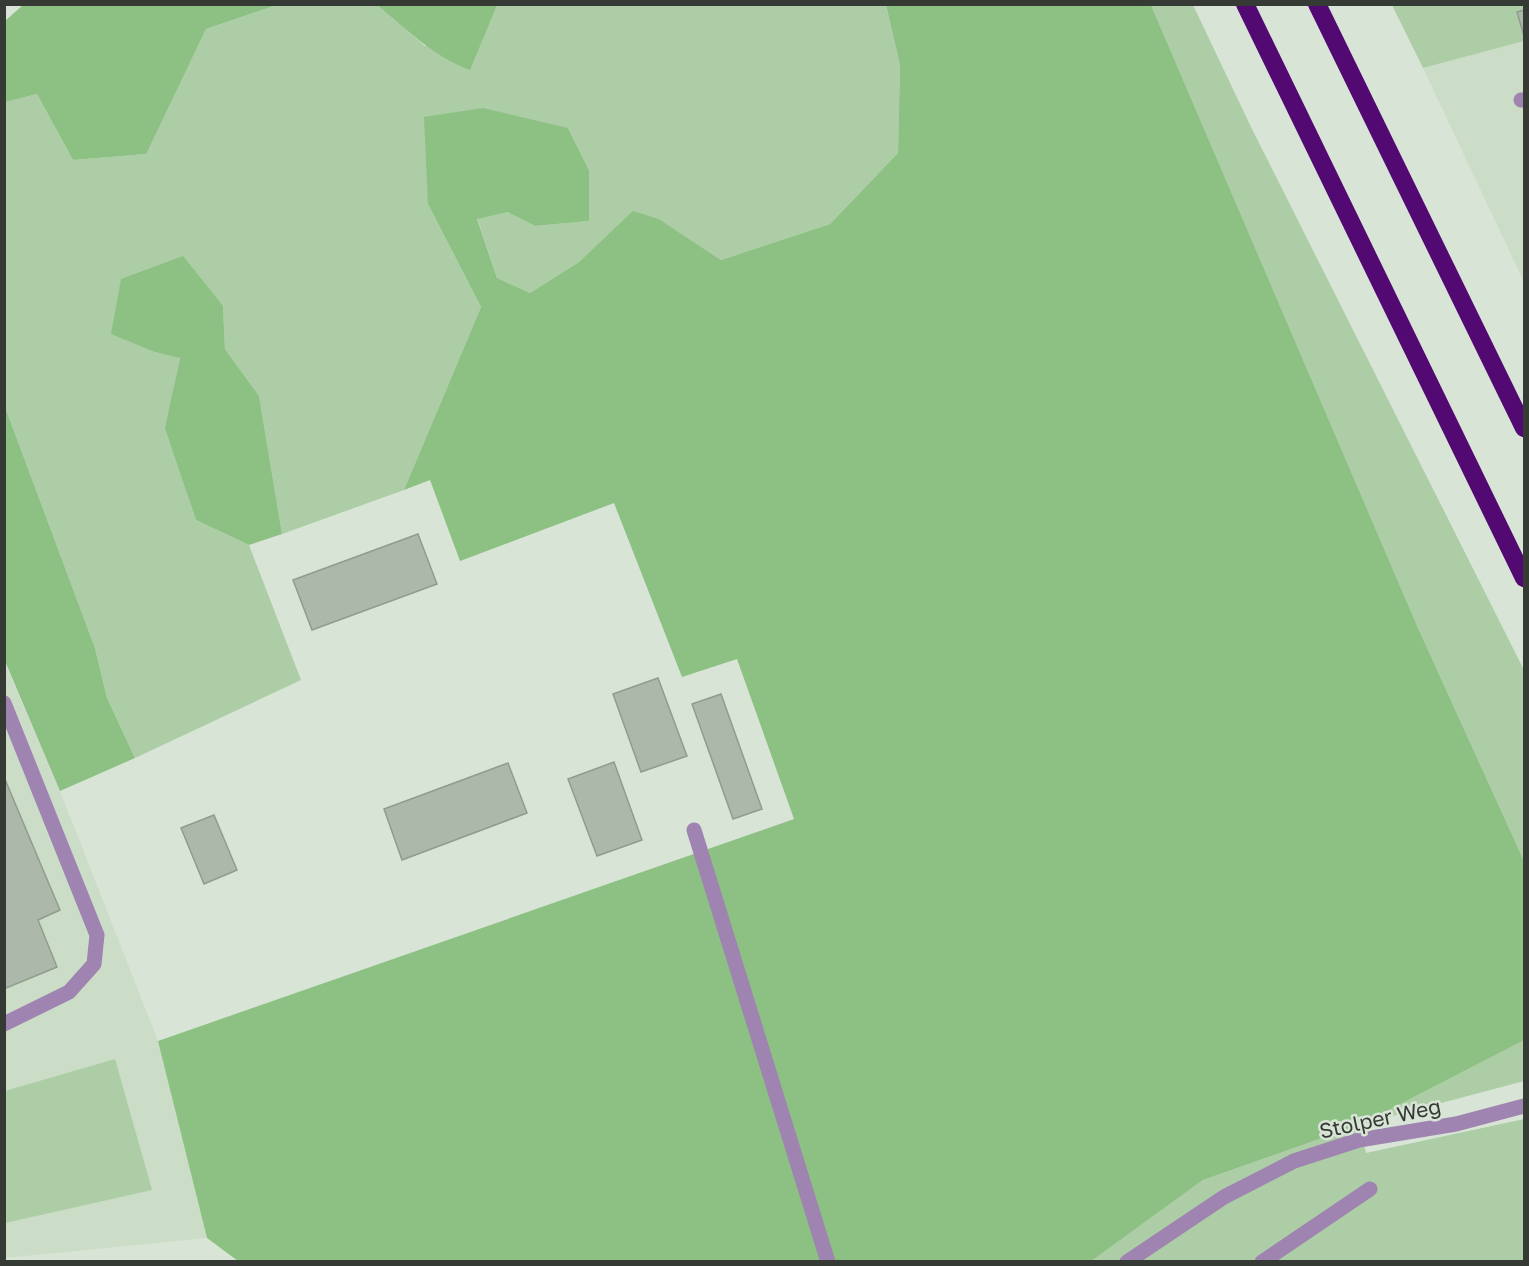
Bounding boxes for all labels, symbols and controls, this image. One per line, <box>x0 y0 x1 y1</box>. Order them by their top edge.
street label: Stolper Weg <box>1317 1092 1443 1144</box>

